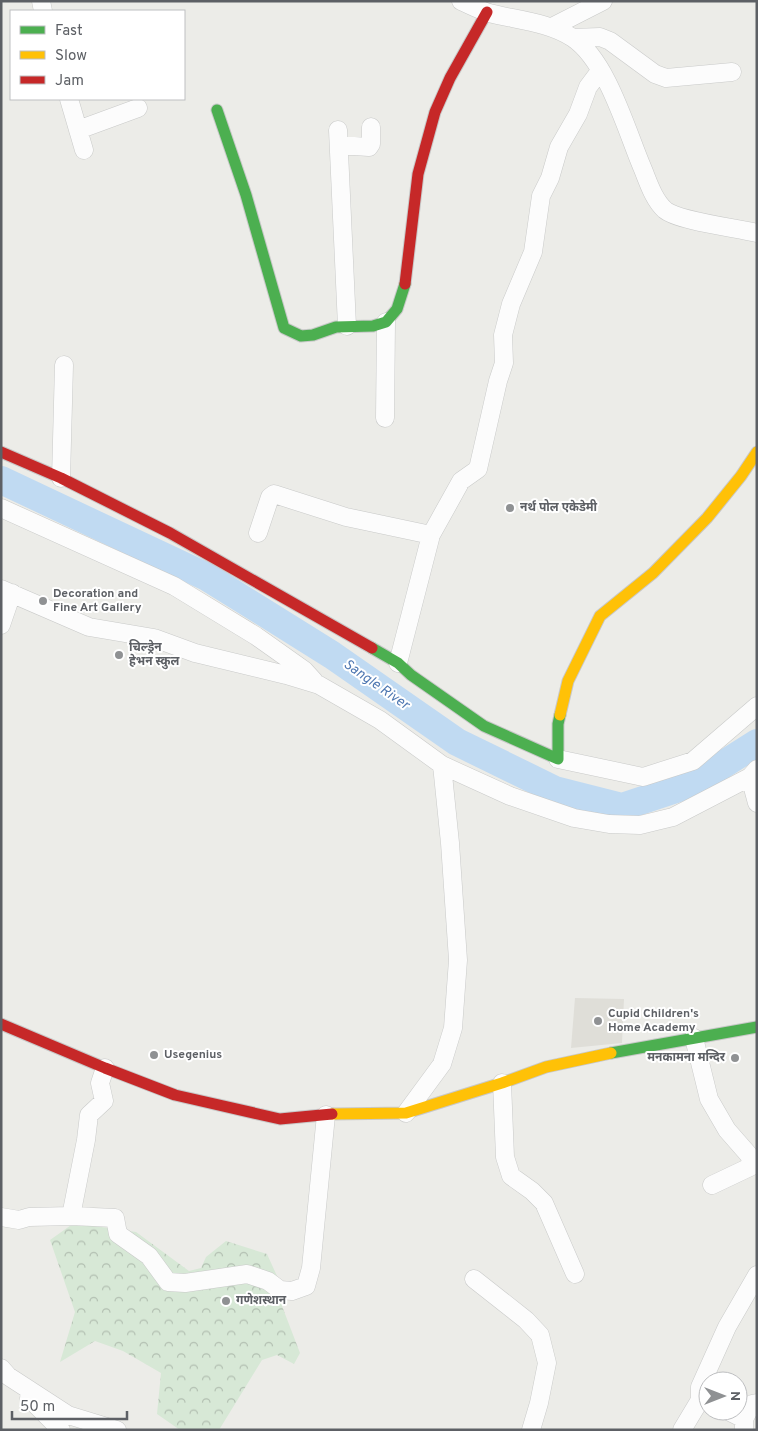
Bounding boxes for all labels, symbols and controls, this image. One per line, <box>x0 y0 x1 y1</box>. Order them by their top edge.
legend <box>10 10 185 100</box>
text: Fast <box>55 22 83 41</box>
text: Slow <box>55 47 87 66</box>
text: Jam <box>55 72 84 91</box>
place label: नर्थ पोल एकेडेमी <box>520 499 598 516</box>
marker: नर्थ पोल एकेडेमी <box>504 502 516 514</box>
place label: Decoration and Fine Art Gallery <box>53 586 142 616</box>
marker: Decoration and Fine Art Gallery <box>37 595 49 607</box>
place label: चिल्ड्रेन हेभन स्कुल <box>129 639 181 670</box>
marker: चिल्ड्रेन हेभन स्कुल <box>113 649 125 661</box>
water label: Sangle River <box>340 656 413 715</box>
place label: Cupid Children's Home Academy <box>608 1006 699 1036</box>
marker: Cupid Children's Home Academy <box>592 1015 604 1027</box>
place label: Usegenius <box>164 1047 222 1063</box>
marker: Usegenius <box>148 1049 160 1061</box>
place label: मनकामना मन्दिर <box>647 1049 726 1066</box>
marker: मनकामना मन्दिर <box>729 1052 741 1064</box>
place label: गणेशस्थान <box>236 1292 287 1309</box>
marker: गणेशस्थान <box>220 1295 232 1307</box>
north arrow <box>698 1371 748 1421</box>
scale bar <box>12 1388 128 1420</box>
text: N <box>726 1391 743 1401</box>
text: 50 m <box>20 1398 55 1417</box>

